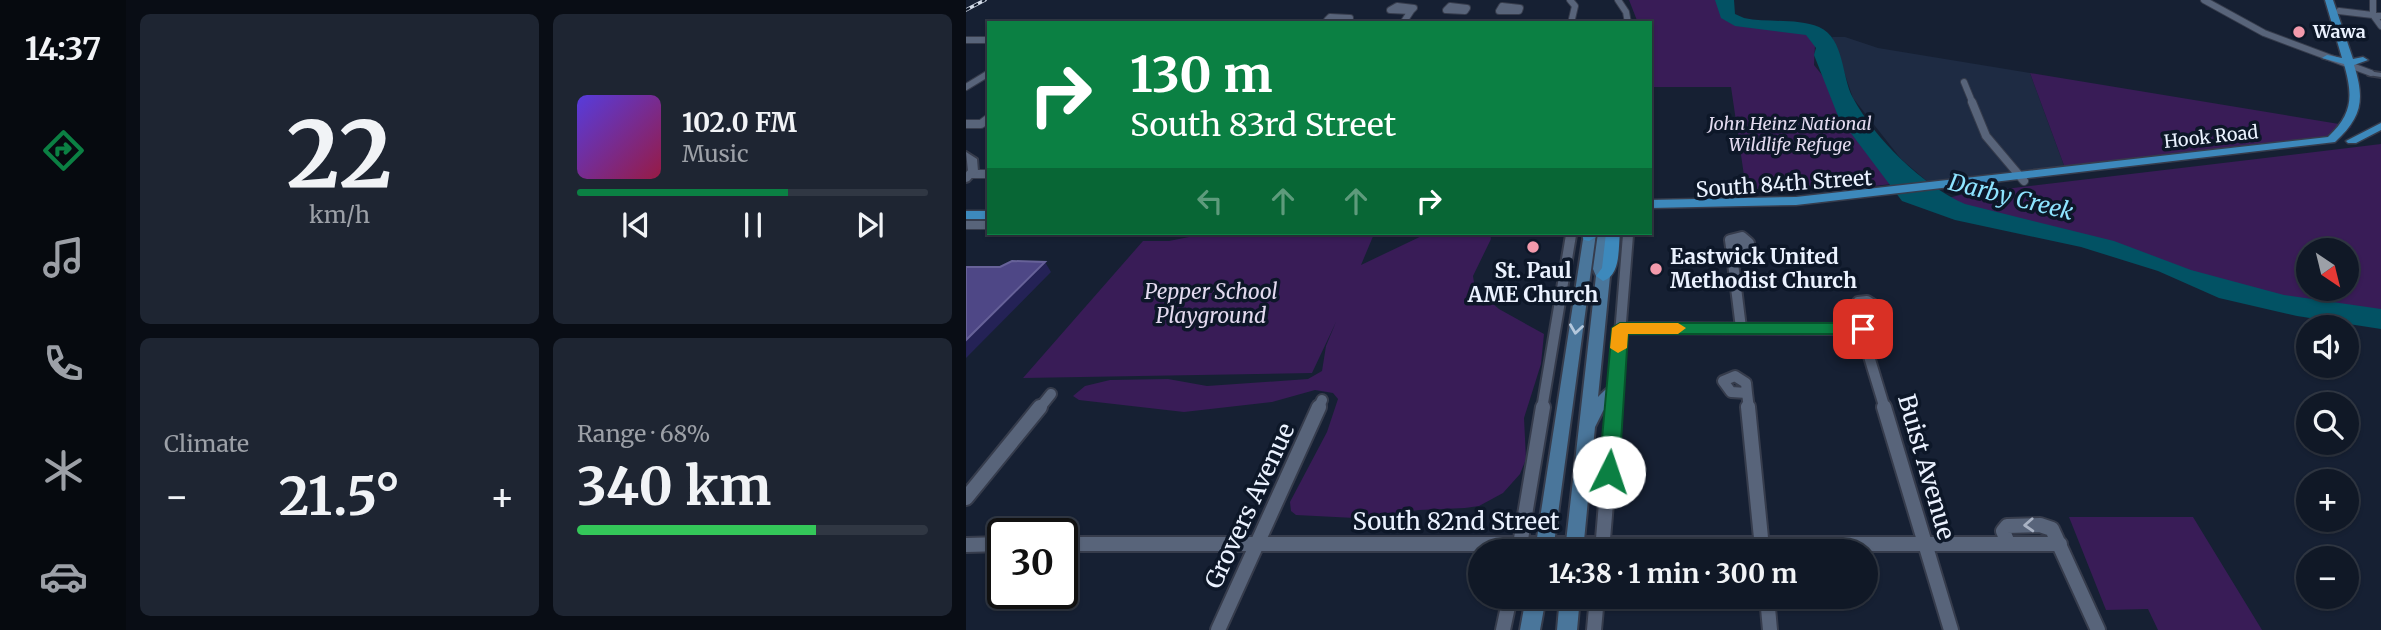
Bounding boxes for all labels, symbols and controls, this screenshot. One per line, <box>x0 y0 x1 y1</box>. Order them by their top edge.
place label: Wawa <box>2312 20 2366 43</box>
marker: Wawa <box>2291 24 2307 40</box>
text: 14:37 <box>25 29 101 69</box>
text: 130 m <box>1130 44 1273 105</box>
icon: right <box>1015 49 1106 140</box>
text: 22 <box>286 97 393 212</box>
text: South 83rd Street <box>1130 105 1396 145</box>
text: 102.0 FM <box>682 106 797 139</box>
park label: John Heinz National Wildlife Refuge <box>1706 112 1872 156</box>
street label: Hook Road <box>2163 120 2259 153</box>
icon: directions <box>39 126 88 175</box>
text: Music <box>682 139 749 168</box>
street label: South 84th Street <box>1695 164 1873 203</box>
water label: Darby Creek <box>1945 167 2077 226</box>
icon: left <box>1191 182 1229 220</box>
icon: ahead <box>1264 182 1302 220</box>
icon: ahead <box>1337 182 1375 220</box>
icon: right <box>1410 182 1448 220</box>
text: km/h <box>309 200 370 229</box>
icon: previous <box>617 206 655 244</box>
icon: pause <box>734 206 772 244</box>
icon: next <box>851 206 889 244</box>
icon: music <box>39 233 88 282</box>
north arrow <box>2296 238 2359 301</box>
map controls <box>2296 238 2359 609</box>
marker: St. Paul AME Church <box>1525 239 1541 255</box>
place label: Eastwick United Methodist Church <box>1670 243 1857 294</box>
place label: St. Paul AME Church <box>1467 257 1598 308</box>
marker: Eastwick United Methodist Church <box>1648 261 1664 277</box>
park label: Pepper School Playground <box>1144 278 1278 329</box>
pin <box>1833 299 1893 359</box>
icon: arrive <box>1844 310 1882 348</box>
button: sound <box>2296 315 2359 378</box>
one-way arrow <box>1569 323 1584 335</box>
icon: phone <box>39 339 88 388</box>
street label: Buist Avenue <box>1891 391 1962 543</box>
button: search <box>2296 392 2359 455</box>
street label: Grovers Avenue <box>1198 418 1301 594</box>
text: Range · 68% <box>577 419 710 448</box>
text: Climate <box>164 429 249 458</box>
position arrow <box>1572 435 1646 509</box>
icon: climate <box>39 446 88 495</box>
text: 340 km <box>577 454 771 519</box>
text: 21.5° <box>279 464 400 529</box>
button: + <box>2296 469 2359 532</box>
text: − <box>164 473 189 520</box>
text: + <box>490 473 515 520</box>
street label: South 82nd Street <box>1353 506 1560 537</box>
speed limit sign: 30 <box>987 518 1078 609</box>
one-way arrow <box>2023 518 2034 533</box>
button: − <box>2296 546 2359 609</box>
icon: car <box>39 552 88 601</box>
text: 14:38 · 1 min · 300 m <box>1549 557 1797 590</box>

